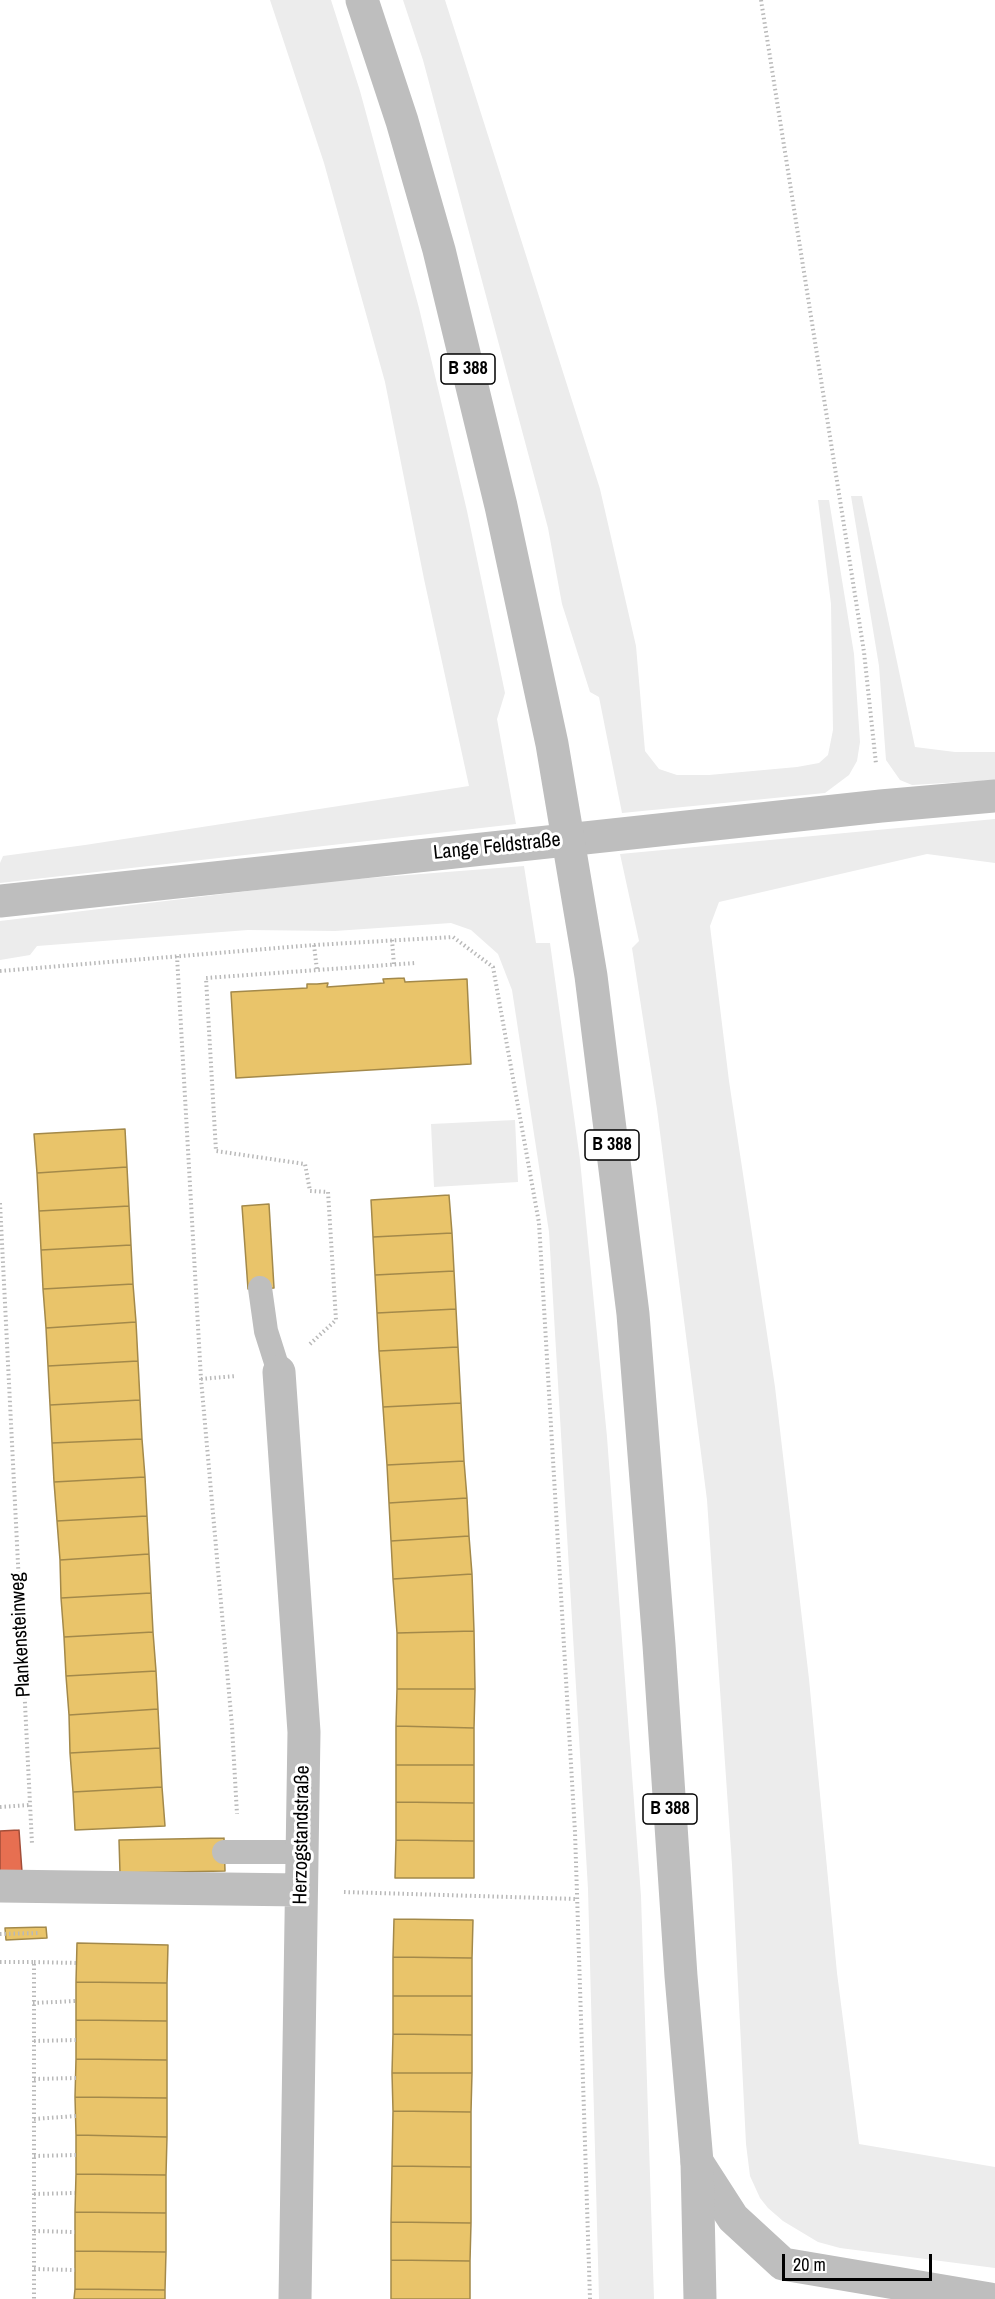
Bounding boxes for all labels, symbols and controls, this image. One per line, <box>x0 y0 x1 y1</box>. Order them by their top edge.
road number: B 388 <box>441 354 495 384</box>
street label: Lange Feldstraße <box>432 828 562 866</box>
road number: B 388 <box>585 1130 639 1160</box>
street label: Plankensteinweg <box>6 1572 36 1698</box>
street label: Herzogstandstraße <box>289 1765 315 1905</box>
road number: B 388 <box>643 1794 697 1824</box>
scale bar <box>785 2242 935 2280</box>
text: 20 m <box>793 2252 826 2277</box>

